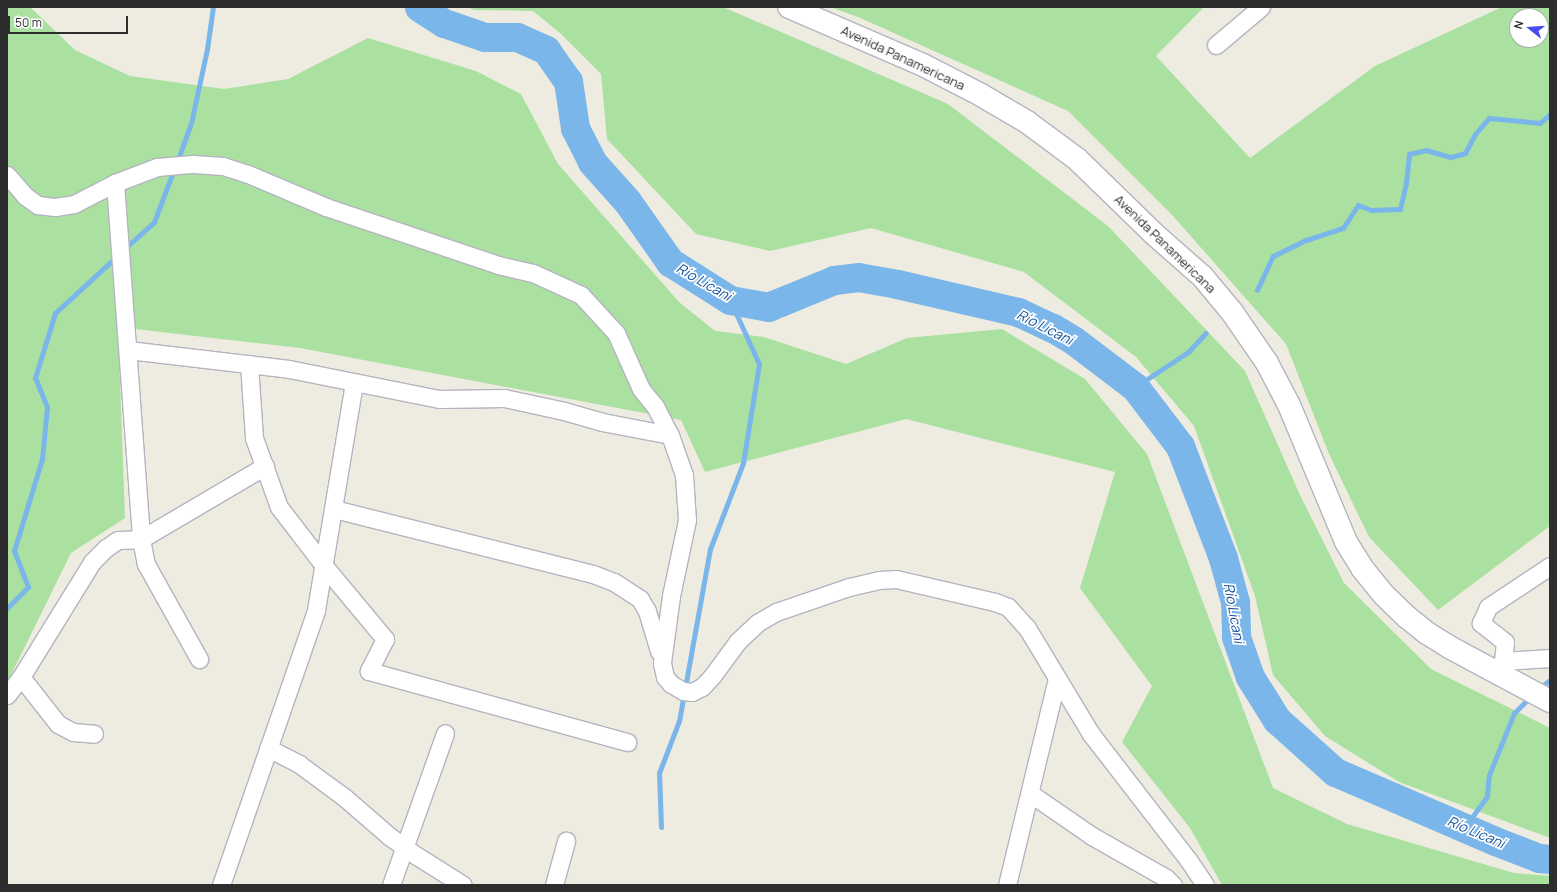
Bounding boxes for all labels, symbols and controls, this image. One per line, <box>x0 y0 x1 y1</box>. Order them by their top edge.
scale bar <box>10 8 130 34</box>
north arrow <box>1509 8 1549 48</box>
text: 50 m <box>15 14 42 31</box>
text: N <box>1510 19 1526 31</box>
street label: Avenida Panamericana <box>838 22 968 94</box>
street label: Avenida Panamericana <box>1111 191 1219 297</box>
water label: Río Licani <box>674 260 734 304</box>
water label: Río Licani <box>1014 306 1076 348</box>
water label: Río Licani <box>1220 582 1248 644</box>
water label: Río Licani <box>1445 812 1507 852</box>

